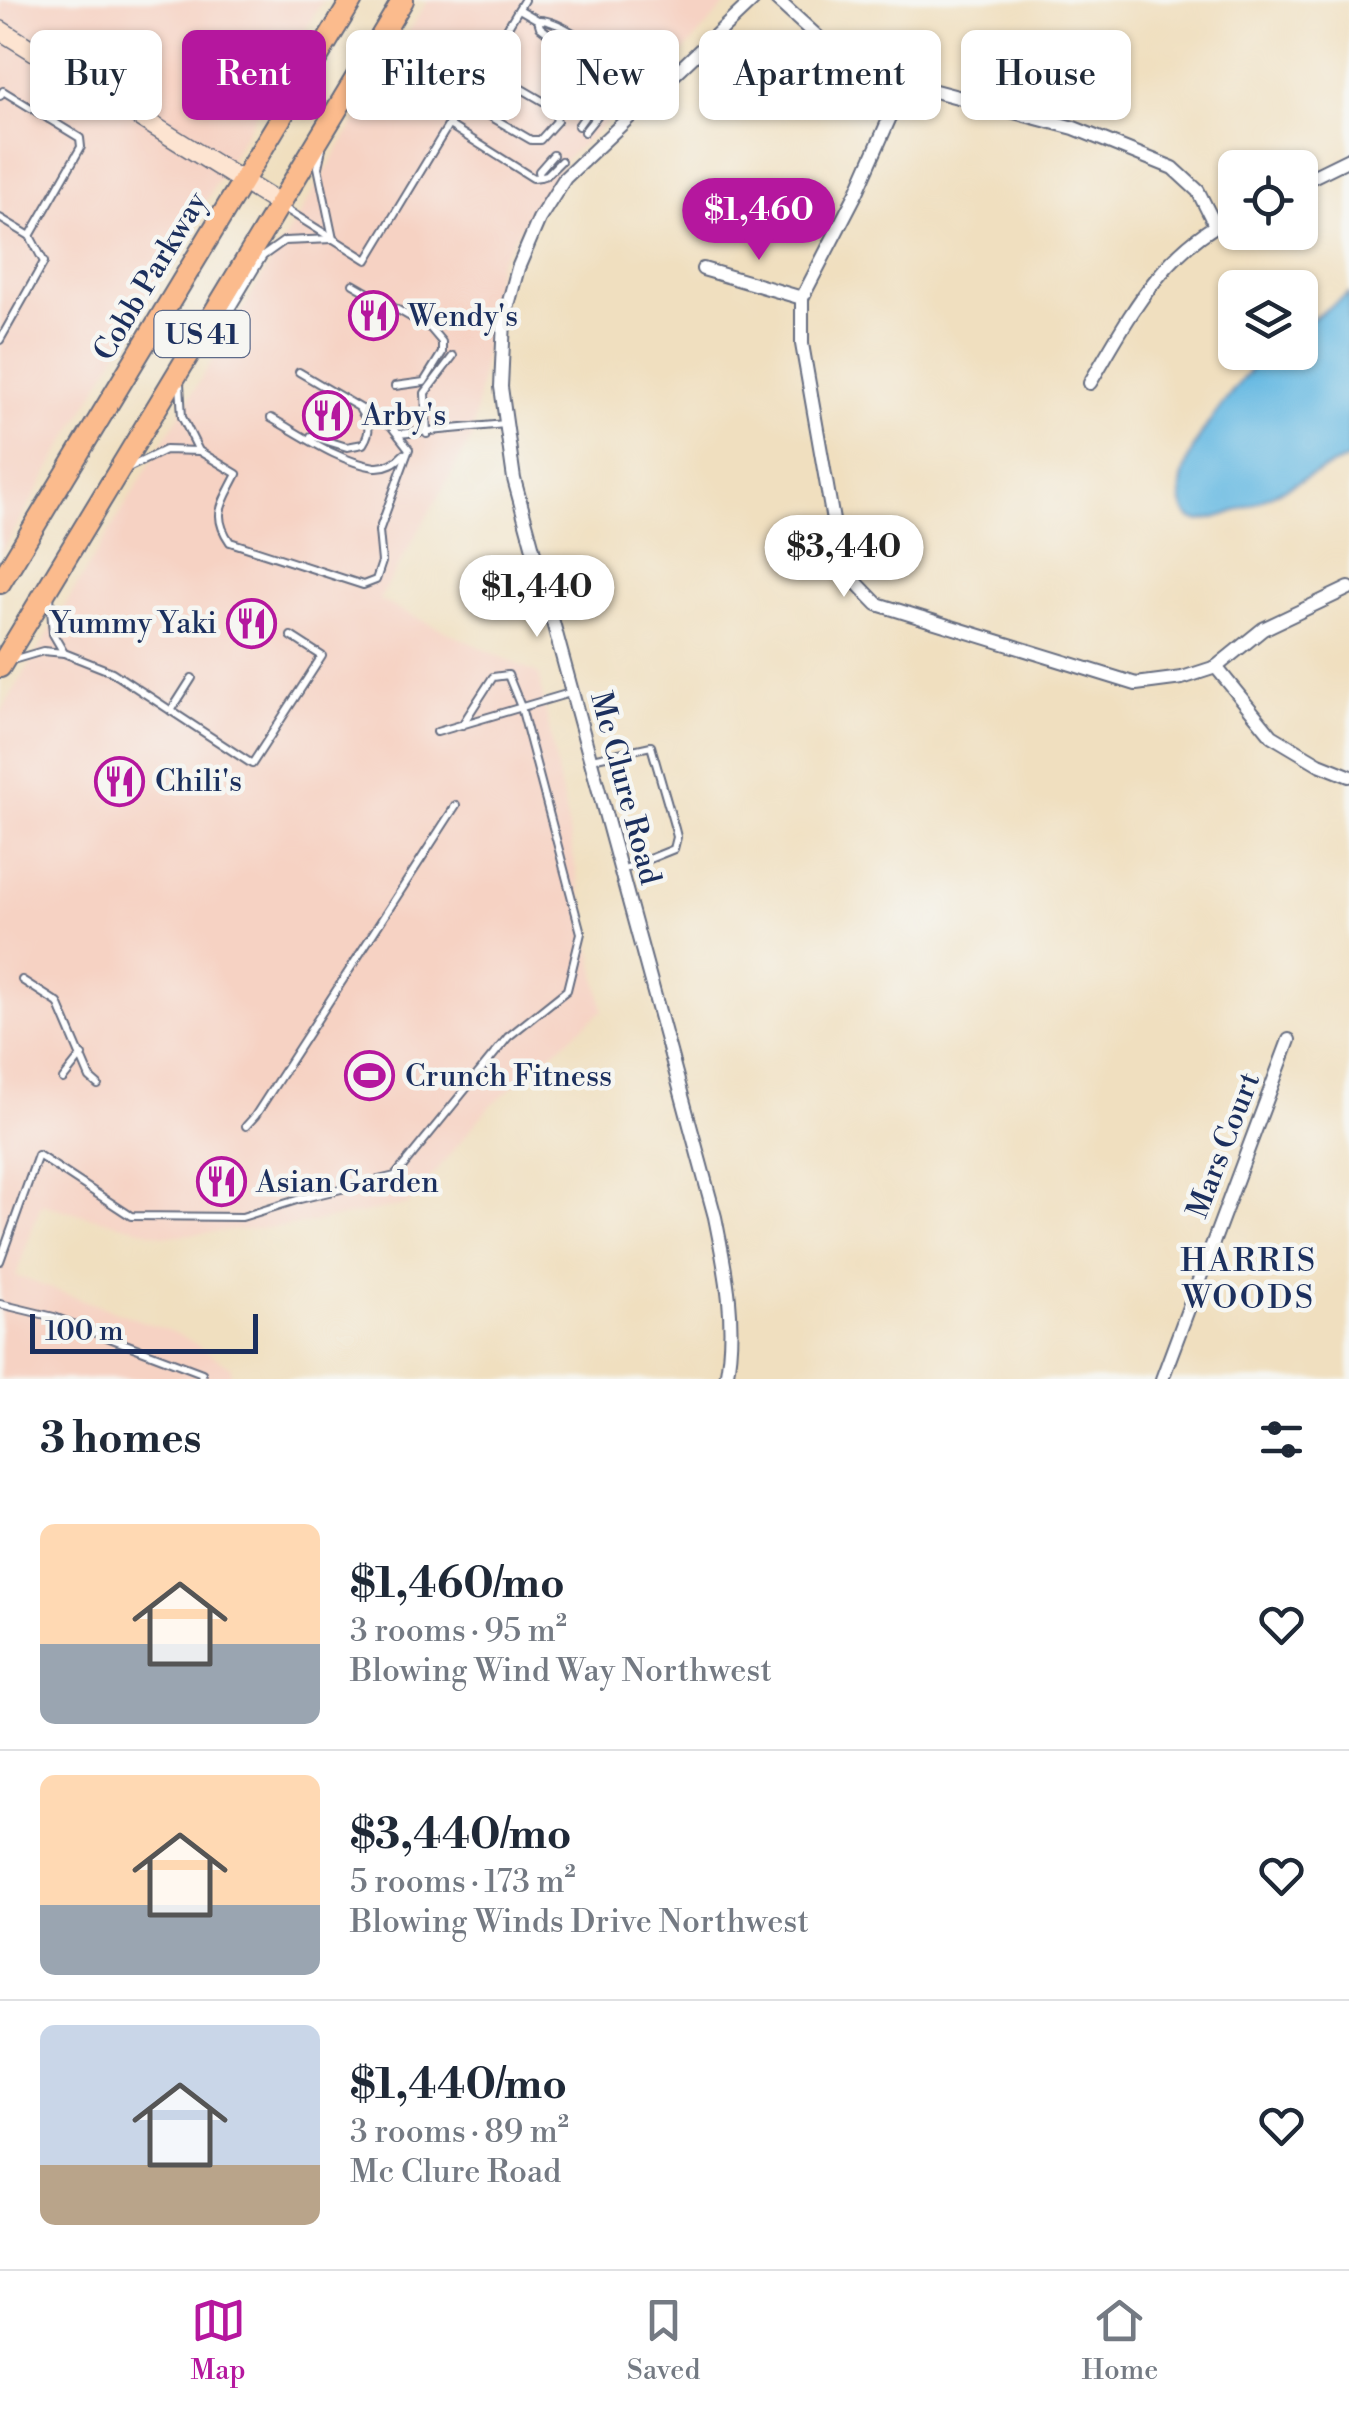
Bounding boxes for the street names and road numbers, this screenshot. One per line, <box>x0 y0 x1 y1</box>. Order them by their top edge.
street label: Cobb Parkway <box>85 185 216 368</box>
road number: US 41 <box>154 311 250 357</box>
street label: Mc Clure Road <box>581 688 669 889</box>
street label: Mars Court <box>1179 1067 1269 1224</box>

